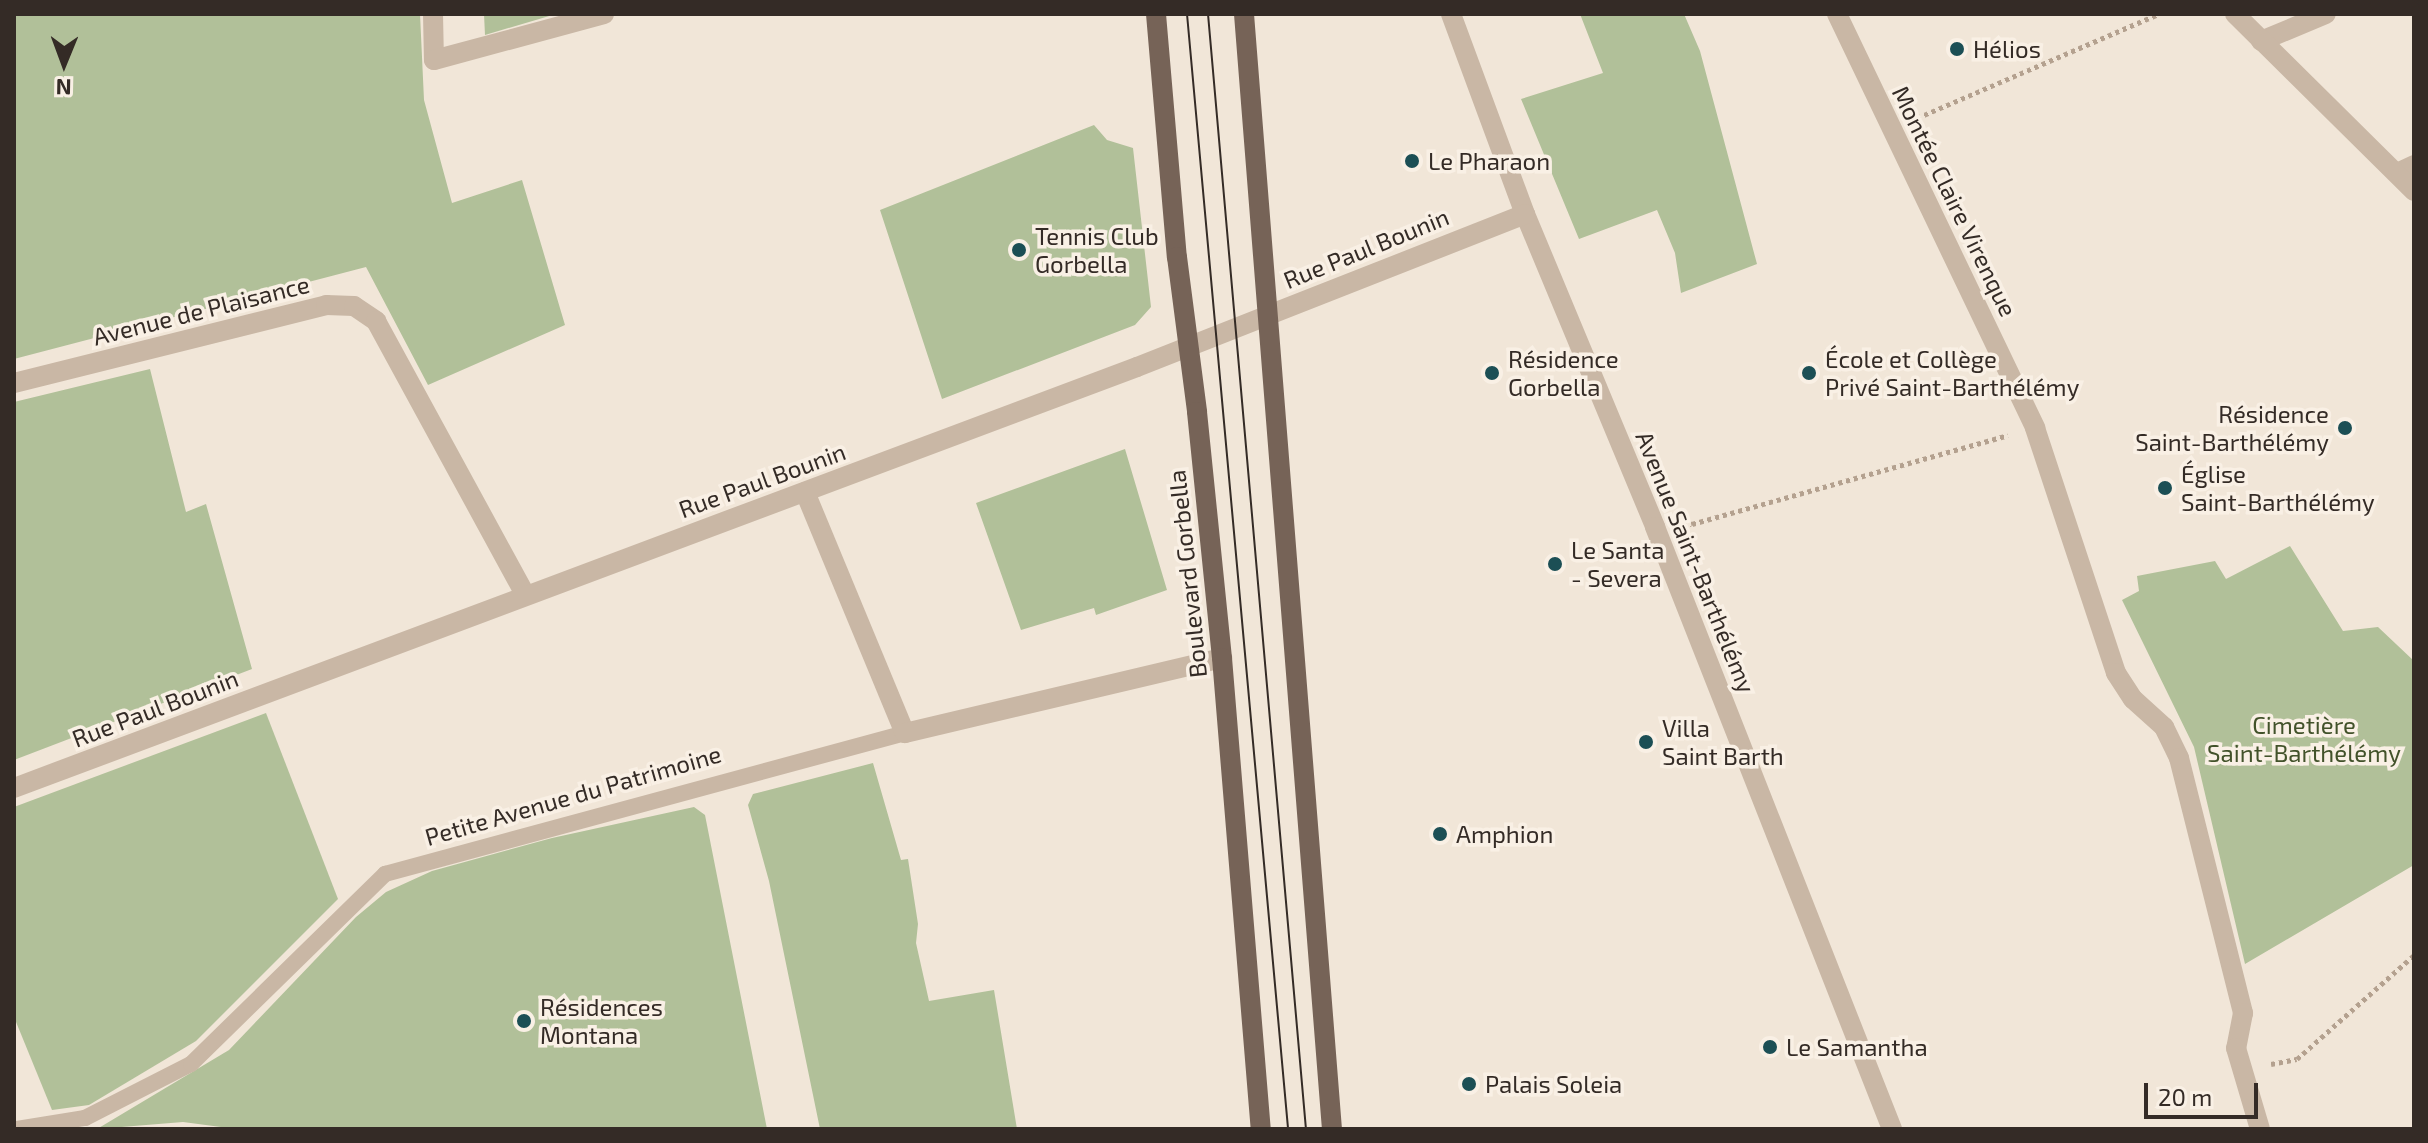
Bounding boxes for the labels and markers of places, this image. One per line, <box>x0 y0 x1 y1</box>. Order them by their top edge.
place label: Hélios <box>1973 35 2041 63</box>
marker: Hélios <box>1948 40 1966 58</box>
place label: Le Pharaon <box>1428 147 1550 175</box>
marker: Le Pharaon <box>1403 152 1421 170</box>
place label: Tennis Club Gorbella <box>1035 222 1159 278</box>
marker: Tennis Club Gorbella <box>1010 241 1028 259</box>
place label: Résidence Gorbella <box>1508 345 1619 401</box>
place label: École et Collège Privé Saint-Barthélémy <box>1825 345 2079 401</box>
marker: Résidence Gorbella <box>1483 364 1501 382</box>
marker: École et Collège Privé Saint-Barthélémy <box>1800 364 1818 382</box>
place label: Résidence Saint-Barthélémy <box>2135 400 2329 456</box>
marker: Résidence Saint-Barthélémy <box>2336 419 2354 437</box>
place label: Église Saint-Barthélémy <box>2181 460 2375 516</box>
marker: Église Saint-Barthélémy <box>2156 479 2174 497</box>
place label: Le Santa - Severa <box>1571 536 1664 592</box>
marker: Le Santa - Severa <box>1546 555 1564 573</box>
place label: Villa Saint Barth <box>1662 714 1784 770</box>
marker: Villa Saint Barth <box>1637 733 1655 751</box>
place label: Amphion <box>1456 820 1553 848</box>
marker: Amphion <box>1431 825 1449 843</box>
place label: Résidences Montana <box>540 993 663 1049</box>
marker: Résidences Montana <box>515 1012 533 1030</box>
place label: Le Samantha <box>1786 1033 1928 1061</box>
marker: Le Samantha <box>1761 1038 1779 1056</box>
place label: Palais Soleia <box>1485 1070 1622 1098</box>
marker: Palais Soleia <box>1460 1075 1478 1093</box>

